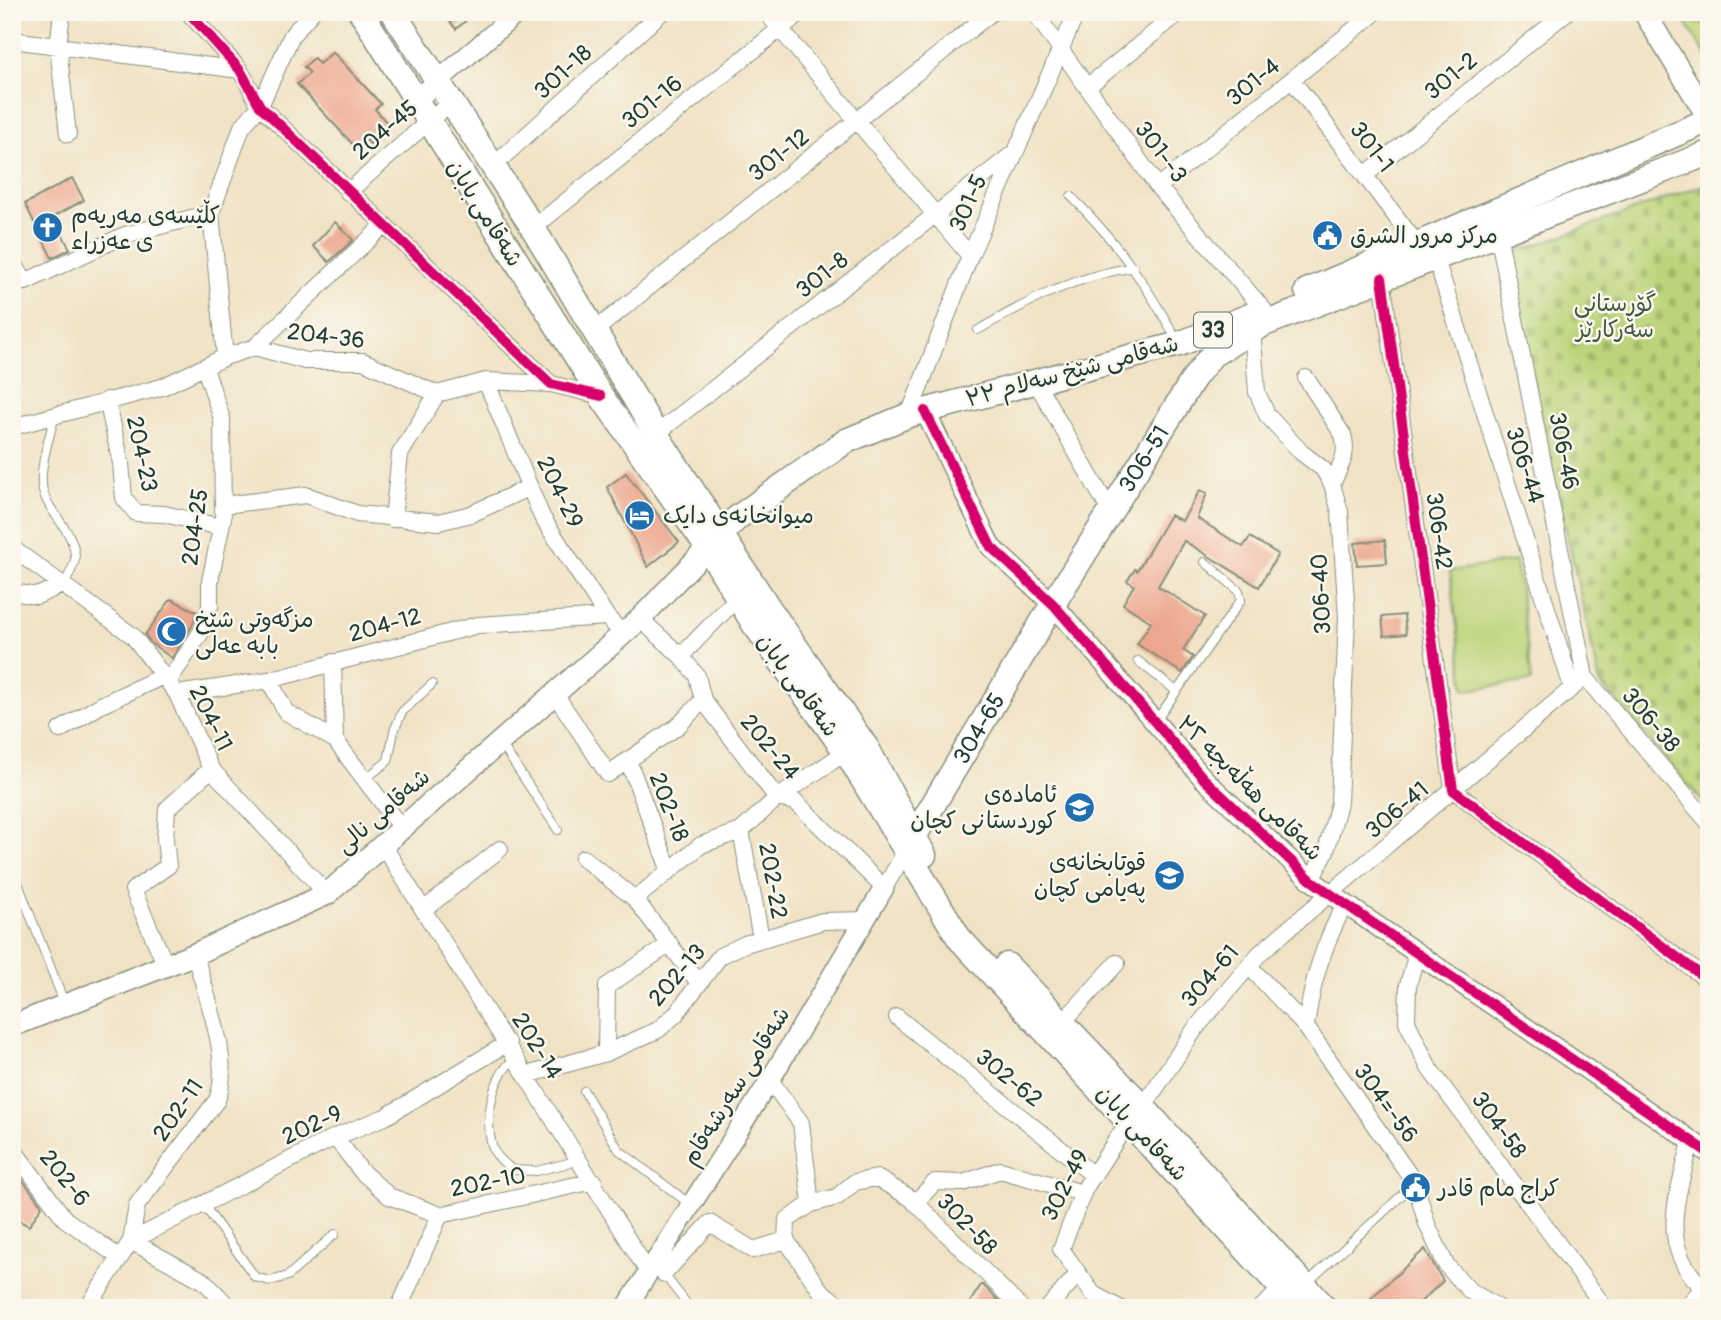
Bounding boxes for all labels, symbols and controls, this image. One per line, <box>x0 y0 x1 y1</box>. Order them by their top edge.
street label: 301-18 <box>528 39 598 105</box>
street label: 301-2 <box>1418 46 1484 106</box>
street label: 301-4 <box>1220 52 1286 112</box>
street label: 301-16 <box>616 69 688 135</box>
street label: 204-45 <box>346 94 424 166</box>
street label: 301--3 <box>1128 115 1194 189</box>
street label: 301-1 <box>1343 116 1401 178</box>
street label: 301-12 <box>743 122 815 188</box>
street label: شەقامی بابان <box>441 154 529 272</box>
street label: 301-5 <box>943 170 993 236</box>
place label: کڵێسەی مەریەم ی عەزراء <box>71 199 220 256</box>
church icon: کڵێسەی مەریەم ی عەزراء <box>31 211 65 245</box>
public building icon: مرکز مرور الشرق <box>1310 218 1344 252</box>
place label: مرکز مرور الشرق <box>1350 221 1498 250</box>
street label: 301-8 <box>790 245 854 305</box>
park label: گۆڕستانی سەرکارێز <box>1574 289 1656 344</box>
road number: 33 <box>1194 312 1232 348</box>
street label: 204-36 <box>286 317 366 355</box>
street label: شەقامی شێخ سەلام ٣٣ <box>962 329 1182 415</box>
street label: 306-46 <box>1542 410 1586 492</box>
street label: 204-23 <box>120 413 164 495</box>
street label: 306-51 <box>1112 420 1175 497</box>
street label: 306-44 <box>1499 423 1551 507</box>
street label: 204-29 <box>530 451 590 533</box>
street label: 204-25 <box>175 487 215 567</box>
street label: 306-42 <box>1419 490 1459 572</box>
hotel icon: میوانخانەی دایک <box>623 498 657 532</box>
place label: میوانخانەی دایک <box>663 501 814 530</box>
street label: 306-40 <box>1304 553 1338 635</box>
street label: 204-12 <box>346 601 424 649</box>
place label: مزگەوتی شێخ بابە عەلی <box>195 605 314 660</box>
mosque icon: مزگەوتی شێخ بابە عەلی <box>155 615 189 649</box>
street label: شەقامی بابان <box>751 627 845 743</box>
street label: 204-11 <box>183 680 239 756</box>
street label: 306-38 <box>1615 682 1687 758</box>
street label: 304-65 <box>946 688 1011 769</box>
street label: 202-24 <box>734 708 806 786</box>
street label: شەقامی هەڵەبجە ٣٢ <box>1171 708 1330 867</box>
street label: شەقامی نالی <box>330 762 436 860</box>
street label: 202-18 <box>643 768 695 846</box>
street label: 306-41 <box>1359 775 1435 845</box>
place label: ئامادەی کوردستانی کچان <box>910 780 1057 835</box>
school or university icon: ئامادەی کوردستانی کچان <box>1063 790 1097 824</box>
street label: 202-22 <box>752 841 794 921</box>
place label: قوتابخانەی پەیامی کچان <box>1034 848 1146 903</box>
school or university icon: قوتابخانەی پەیامی کچان <box>1152 858 1186 892</box>
street label: 202-13 <box>642 938 712 1012</box>
street label: 304-61 <box>1175 939 1245 1013</box>
street label: شەقامی سەرشەقام <box>676 1001 799 1172</box>
street label: 202-14 <box>505 1007 569 1085</box>
street label: 302-62 <box>970 1042 1048 1114</box>
street label: 304=-56 <box>1347 1058 1425 1148</box>
street label: 202-11 <box>146 1073 210 1147</box>
street label: شەقامی بابان <box>1090 1079 1194 1187</box>
street label: 304-58 <box>1465 1086 1533 1164</box>
street label: 202-9 <box>277 1099 347 1151</box>
street label: 202-6 <box>33 1144 97 1212</box>
street label: 302-49 <box>1035 1144 1095 1226</box>
street label: 202-10 <box>448 1161 528 1203</box>
public building icon: کراج مام قادر <box>1398 1171 1432 1205</box>
place label: کراج مام قادر <box>1436 1174 1560 1206</box>
street label: 302-58 <box>930 1187 1004 1261</box>

